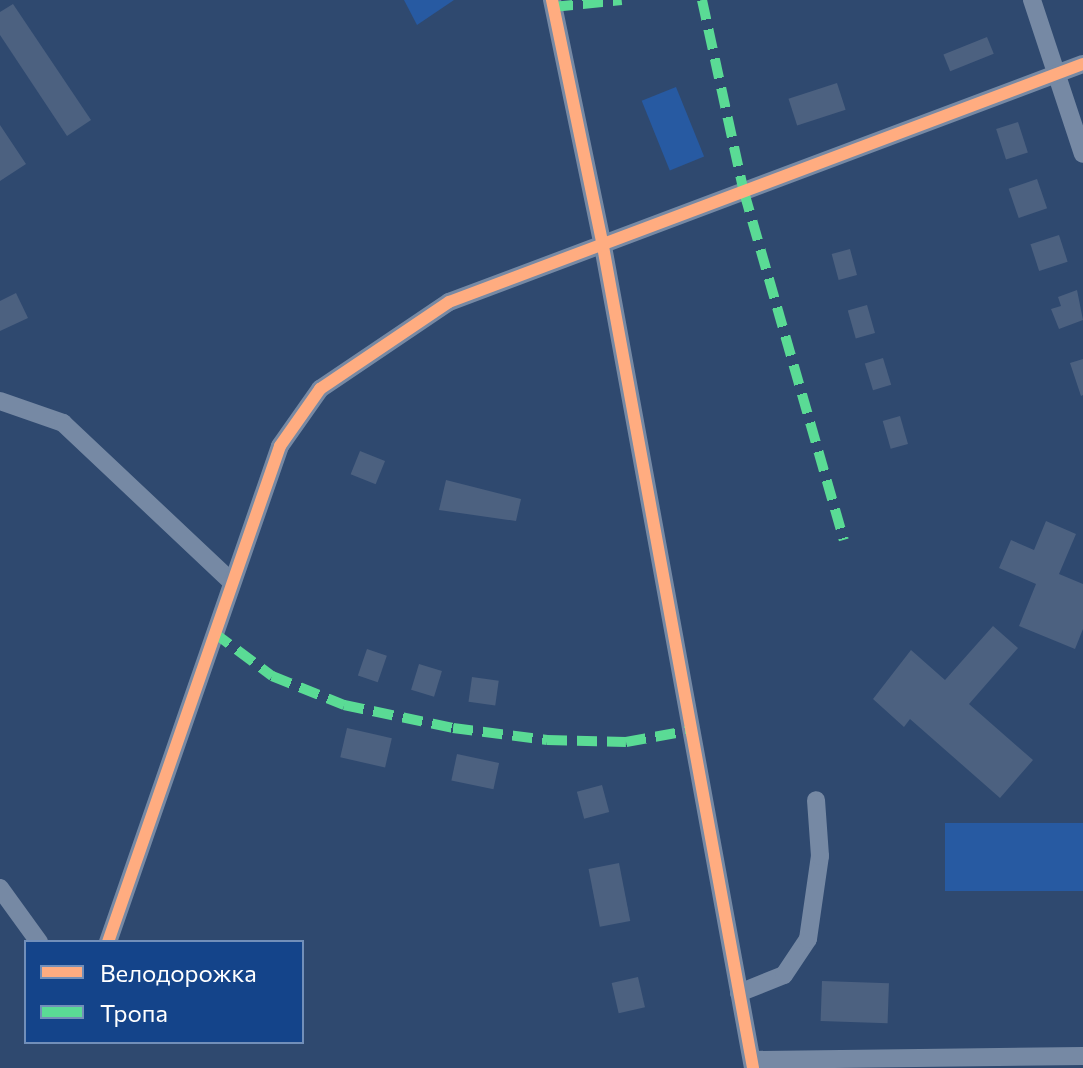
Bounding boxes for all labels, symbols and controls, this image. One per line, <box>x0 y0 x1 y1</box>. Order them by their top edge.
legend <box>24 940 304 1044</box>
text: Велодорожка <box>100 958 257 987</box>
text: Тропа <box>100 998 168 1027</box>

